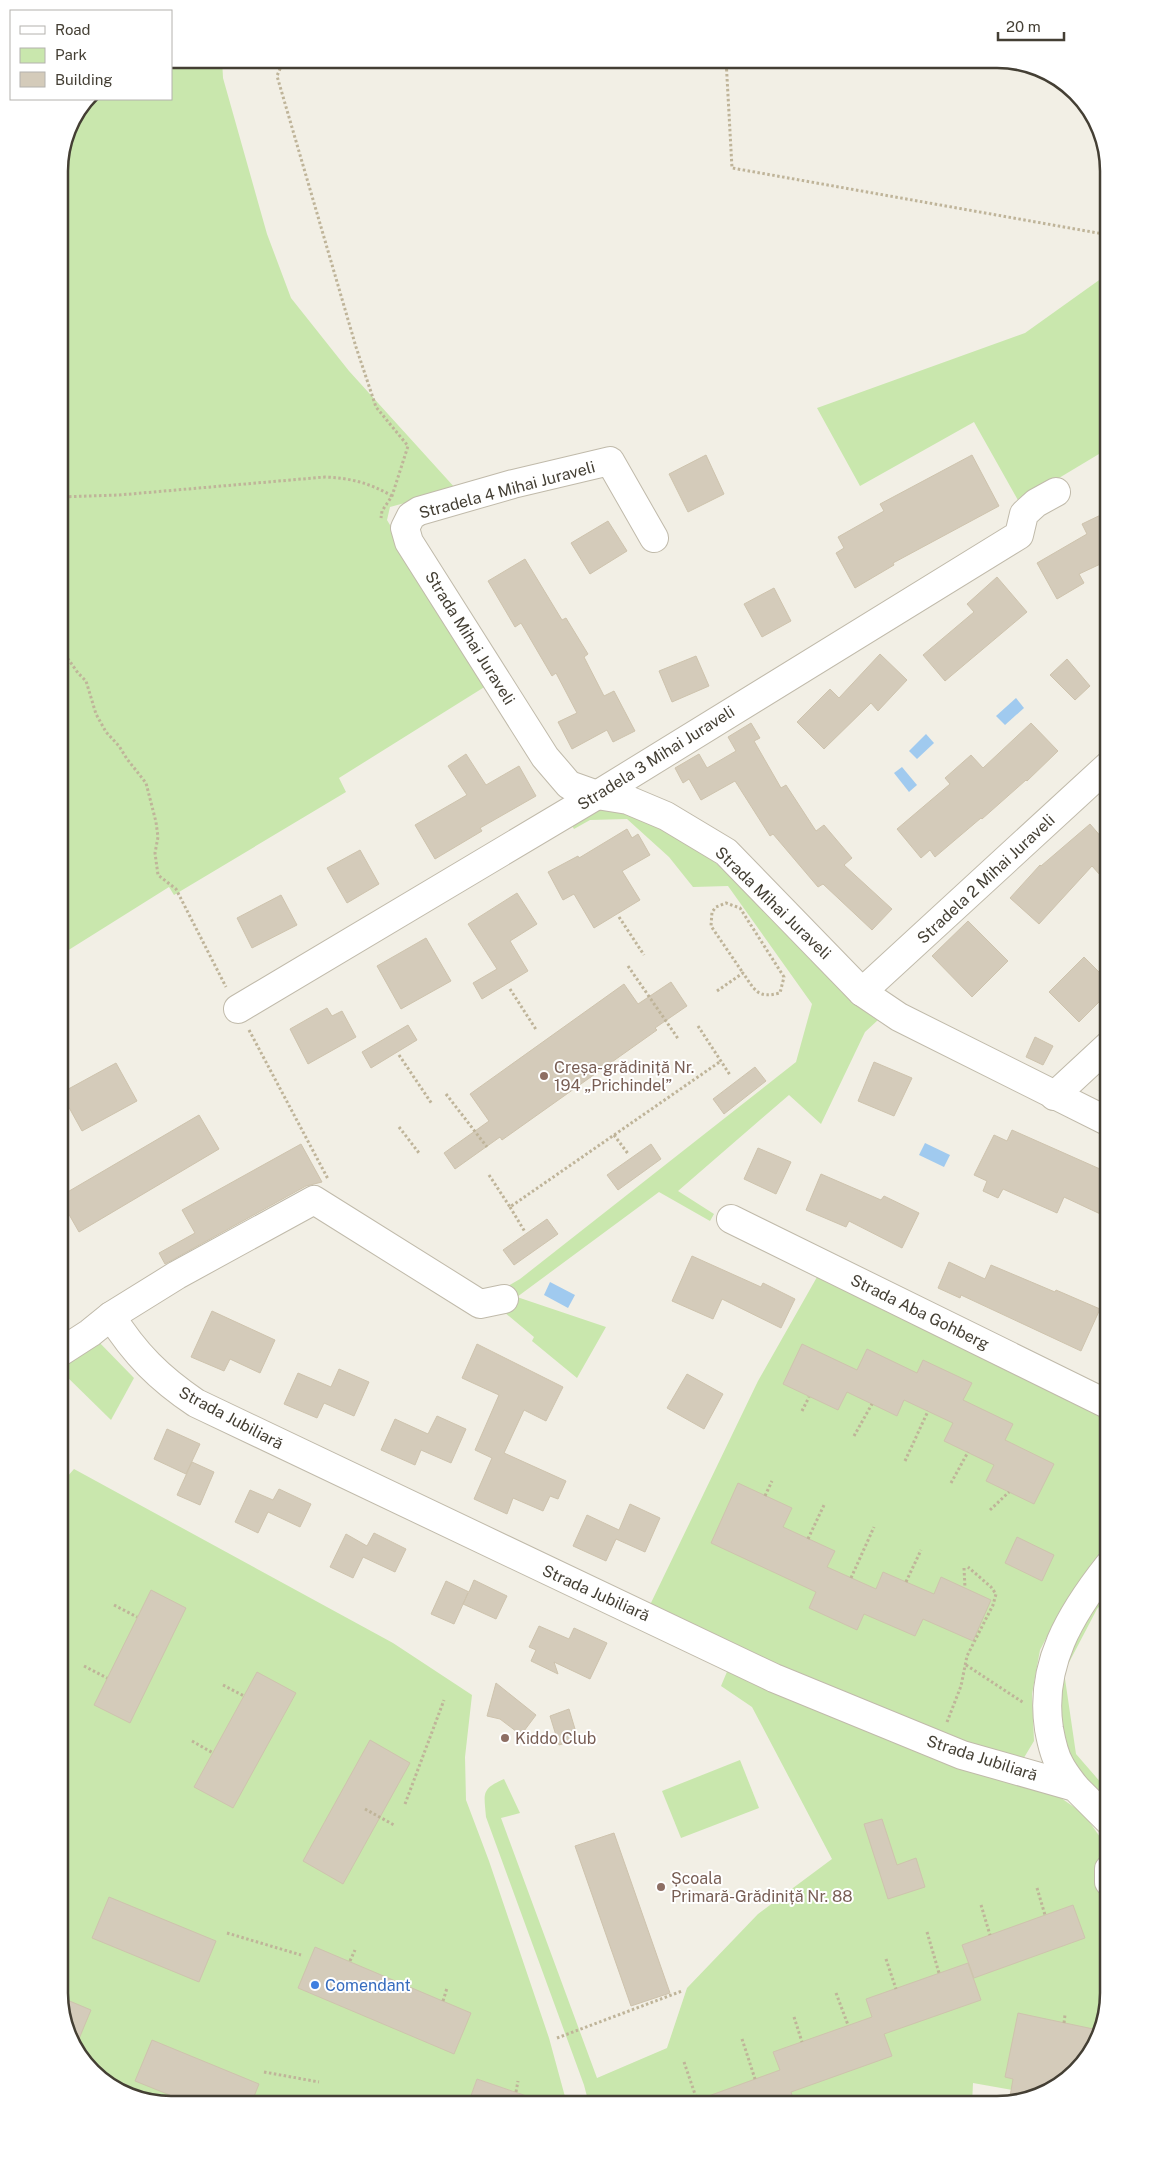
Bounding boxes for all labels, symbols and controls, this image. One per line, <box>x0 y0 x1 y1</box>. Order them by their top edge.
legend <box>10 10 172 100</box>
scale bar <box>998 10 1064 42</box>
text: 20 m <box>1006 18 1041 35</box>
text: Road <box>55 21 91 38</box>
text: Park <box>55 46 87 63</box>
text: Building <box>55 71 113 88</box>
street label: Stradela 4 Mihai Juraveli <box>417 457 597 523</box>
street label: Strada Mihai Juraveli <box>421 568 519 708</box>
street label: Stradela 3 Mihai Juraveli <box>574 702 738 814</box>
street label: Stradela 2 Mihai Juraveli <box>913 810 1059 948</box>
street label: Strada Mihai Juraveli <box>711 843 835 963</box>
place label: Creșa-grădiniță Nr. 194 „Prichindel” <box>554 1058 694 1095</box>
marker: Creșa-grădiniță Nr. 194 „Prichindel” <box>538 1070 550 1082</box>
street label: Strada Aba Gohberg <box>848 1270 992 1354</box>
street label: Strada Jubiliară <box>176 1383 286 1453</box>
street label: Strada Jubiliară <box>539 1561 653 1625</box>
place label: Kiddo Club <box>515 1729 596 1748</box>
street label: Strada Jubiliară <box>924 1731 1040 1785</box>
marker: Kiddo Club <box>499 1732 511 1744</box>
place label: Școala Primară-Grădiniță Nr. 88 <box>671 1869 853 1906</box>
marker: Școala Primară-Grădiniță Nr. 88 <box>655 1881 667 1893</box>
place label: Comendant <box>325 1976 411 1995</box>
marker: Comendant <box>309 1979 321 1991</box>

